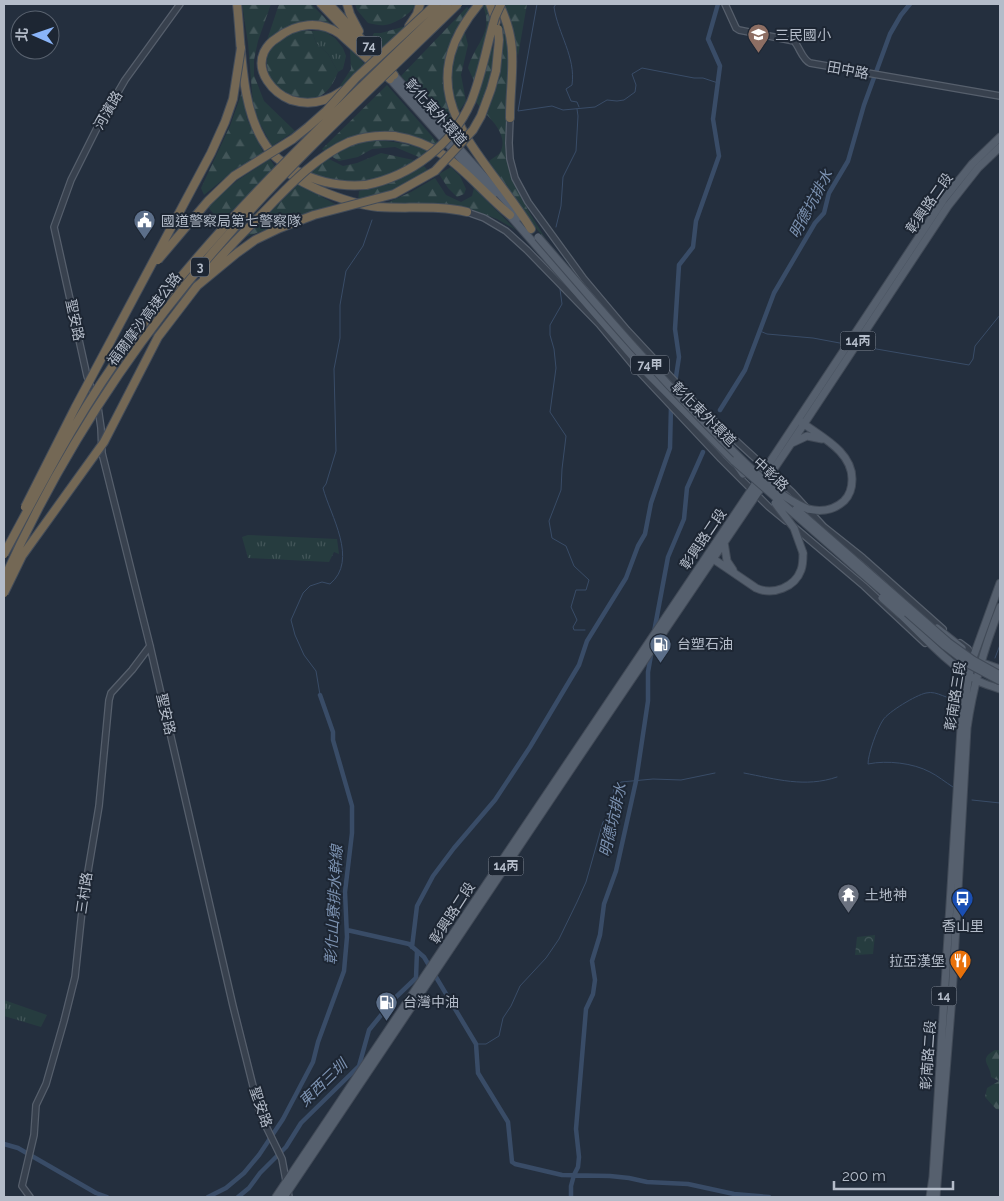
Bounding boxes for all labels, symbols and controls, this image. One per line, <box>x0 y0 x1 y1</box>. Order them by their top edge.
north arrow <box>10 10 60 60</box>
school or university icon: 三民國小 <box>747 23 771 54</box>
text: 北 <box>14 27 30 42</box>
place label: 三民國小 <box>775 27 831 43</box>
road number: 74 <box>356 36 382 56</box>
street label: 田中路 <box>826 58 870 82</box>
street label: 彰化東外環道 <box>402 75 470 149</box>
street label: 河濱路 <box>91 88 125 132</box>
water label: 明德坑排水 <box>785 166 837 241</box>
street label: 彰興路二段 <box>902 170 956 236</box>
public building icon: 國道警察局第七警察隊 <box>133 209 157 240</box>
place label: 國道警察局第七警察隊 <box>161 213 301 229</box>
road number: 3 <box>191 258 209 276</box>
street label: 福爾摩沙高速公路 <box>104 269 184 369</box>
street label: 聖安路 <box>63 298 87 342</box>
road number: 14丙 <box>840 332 876 351</box>
road number: 74甲 <box>631 356 669 374</box>
street label: 彰化東外環道 <box>669 379 739 449</box>
street label: 中彰路 <box>750 454 792 494</box>
street label: 彰興路二段 <box>677 506 729 572</box>
fuel station icon: 台塑石油 <box>649 632 673 663</box>
place label: 台塑石油 <box>677 636 733 652</box>
street label: 彰南路三段 <box>942 660 968 732</box>
street label: 聖安路 <box>153 692 179 736</box>
water label: 明德坑排水 <box>596 780 630 859</box>
water label: 彰化山寮排水幹線 <box>322 843 346 965</box>
road number: 14丙 <box>488 856 524 876</box>
street label: 三村路 <box>73 871 95 915</box>
street label: 彰興路二段 <box>426 879 478 947</box>
temple icon: 土地神 <box>837 883 861 914</box>
bus stop icon: 香山里 <box>951 886 975 917</box>
place label: 土地神 <box>865 887 907 903</box>
place label: 香山里 <box>942 918 984 934</box>
restaurant icon: 拉亞漢堡 <box>949 949 973 980</box>
place label: 拉亞漢堡 <box>889 953 945 969</box>
road number: 14 <box>932 986 956 1006</box>
fuel station icon: 台灣中油 <box>375 990 399 1021</box>
place label: 台灣中油 <box>403 994 459 1010</box>
street label: 彰南路二段 <box>918 1020 938 1090</box>
water label: 東西三圳 <box>295 1054 352 1110</box>
street label: 聖安路 <box>247 1085 275 1129</box>
scale bar <box>834 1158 953 1190</box>
text: 200 m <box>842 1167 886 1185</box>

